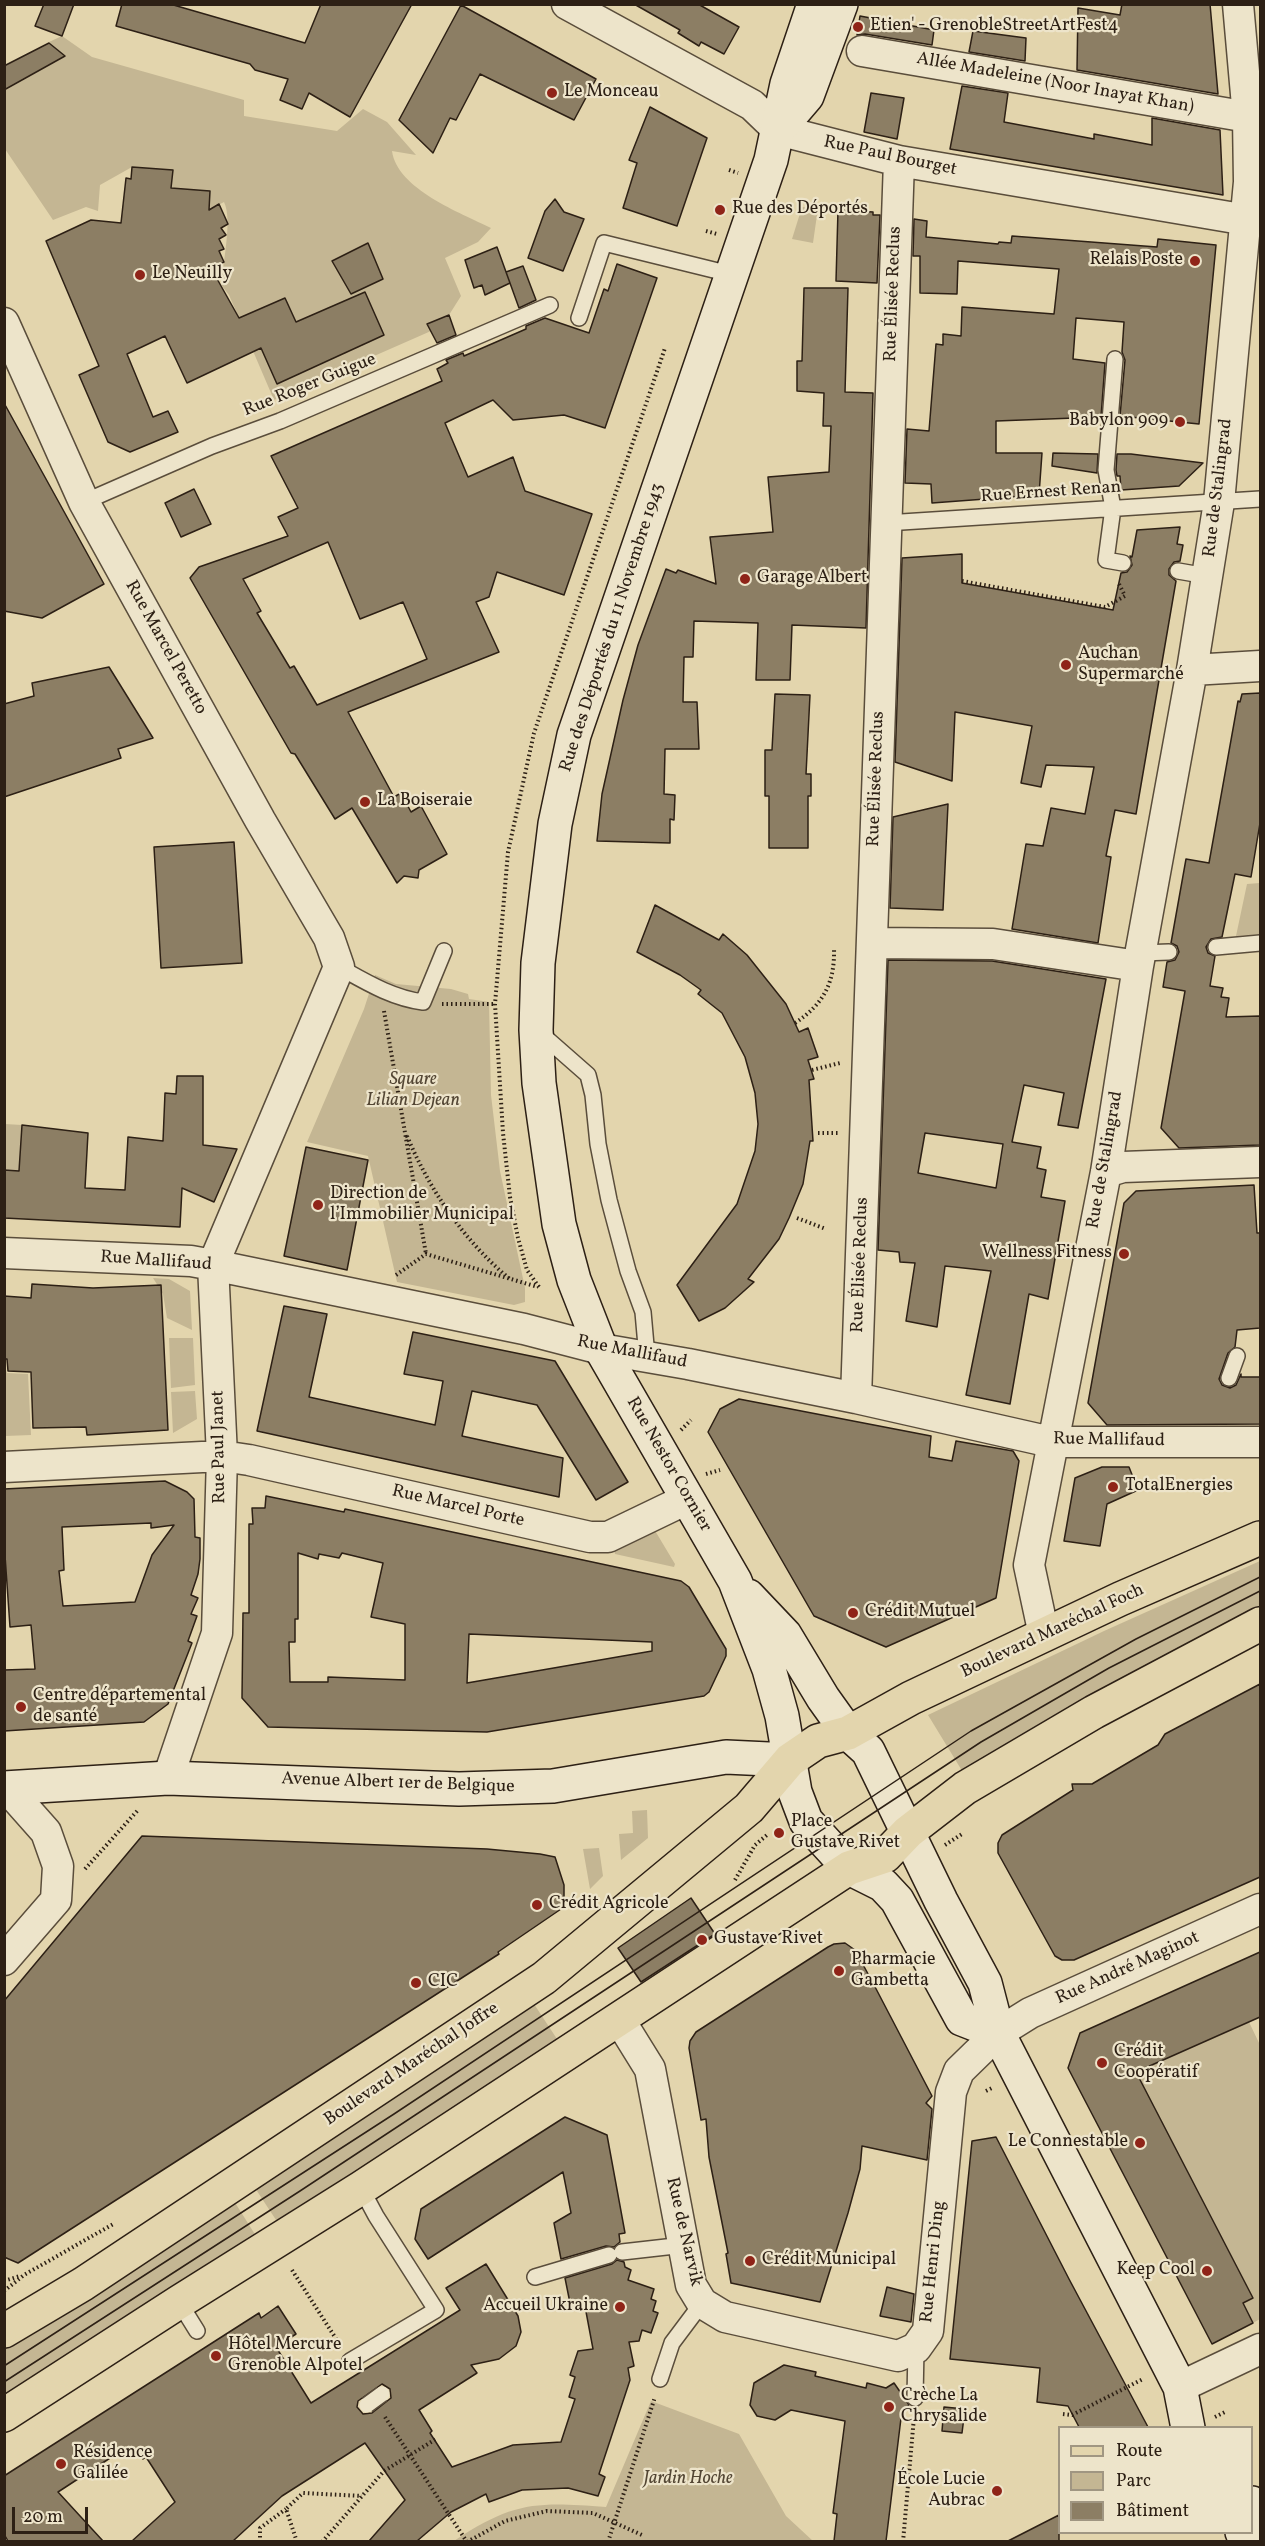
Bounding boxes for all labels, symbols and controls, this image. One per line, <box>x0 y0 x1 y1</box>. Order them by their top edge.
place label: Etien' - GrenobleStreetArtFest4 <box>870 16 1118 38</box>
marker: Etien' - GrenobleStreetArtFest4 <box>851 20 865 34</box>
street label: Allée Madeleine (Noor Inayat Khan) <box>915 49 1195 119</box>
place label: Le Monceau <box>564 82 659 104</box>
marker: Le Monceau <box>545 86 559 100</box>
street label: Rue Paul Bourget <box>821 132 959 182</box>
place label: Rue des Déportés <box>732 199 868 221</box>
marker: Rue des Déportés <box>713 203 727 217</box>
street label: Rue Élisée Reclus <box>881 226 907 362</box>
place label: Relais Poste <box>1089 250 1183 272</box>
marker: Relais Poste <box>1188 254 1202 268</box>
place label: Le Neuilly <box>152 264 232 286</box>
marker: Le Neuilly <box>133 268 147 282</box>
street label: Rue Roger Guigue <box>240 349 380 423</box>
place label: Babylon 909 <box>1069 411 1168 433</box>
marker: Babylon 909 <box>1173 415 1187 429</box>
street label: Rue de Stalingrad <box>1200 417 1238 559</box>
street label: Rue Ernest Renan <box>980 477 1122 509</box>
street label: Rue des Déportés du 11 Novembre 1943 <box>556 481 670 775</box>
place label: Garage Albert <box>757 568 867 590</box>
marker: Garage Albert <box>738 572 752 586</box>
street label: Rue Marcel Peretto <box>119 577 211 719</box>
place label: Auchan Supermarché <box>1078 644 1184 686</box>
marker: Auchan Supermarché <box>1059 658 1073 672</box>
street label: Rue Élisée Reclus <box>864 711 890 847</box>
place label: La Boiseraie <box>377 791 473 813</box>
marker: La Boiseraie <box>358 795 372 809</box>
park label: Square Lilian Dejean <box>366 1070 460 1112</box>
street label: Rue de Stalingrad <box>1083 1089 1129 1231</box>
place label: Direction de l’Immobilier Municipal <box>330 1184 514 1226</box>
street label: Rue Élisée Reclus <box>848 1197 874 1333</box>
marker: Direction de l’Immobilier Municipal <box>311 1198 325 1212</box>
place label: Wellness Fitness <box>982 1243 1112 1265</box>
street label: Rue Mallifaud <box>99 1247 213 1277</box>
marker: Wellness Fitness <box>1117 1247 1131 1261</box>
street label: Rue Mallifaud <box>575 1332 689 1374</box>
street label: Rue Paul Janet <box>208 1390 232 1504</box>
street label: Rue Nestor Cornier <box>621 1394 715 1536</box>
street label: Rue Mallifaud <box>1053 1429 1165 1453</box>
place label: TotalEnergies <box>1125 1476 1233 1498</box>
marker: TotalEnergies <box>1106 1480 1120 1494</box>
street label: Rue Marcel Porte <box>390 1481 526 1533</box>
street label: Boulevard Maréchal Foch <box>958 1580 1148 1684</box>
place label: Crédit Mutuel <box>865 1602 975 1624</box>
marker: Crédit Mutuel <box>846 1606 860 1620</box>
place label: Centre départemental de santé <box>33 1686 206 1728</box>
marker: Centre départemental de santé <box>14 1700 28 1714</box>
street label: Avenue Albert 1er de Belgique <box>281 1769 515 1799</box>
place label: Place Gustave Rivet <box>791 1812 900 1854</box>
marker: Place Gustave Rivet <box>772 1826 786 1840</box>
place label: Crédit Agricole <box>549 1894 669 1916</box>
marker: Crédit Agricole <box>530 1898 544 1912</box>
street label: Rue André Maginot <box>1053 1928 1203 2010</box>
place label: Gustave Rivet <box>714 1929 823 1951</box>
marker: Gustave Rivet <box>695 1933 709 1947</box>
place label: Pharmacie Gambetta <box>851 1950 936 1992</box>
marker: Pharmacie Gambetta <box>832 1964 846 1978</box>
place label: CIC <box>428 1972 458 1994</box>
marker: CIC <box>409 1976 423 1990</box>
street label: Boulevard Maréchal Joffre <box>321 1998 503 2132</box>
place label: Crédit Coopératif <box>1114 2042 1198 2084</box>
marker: Crédit Coopératif <box>1095 2056 1109 2070</box>
place label: Le Connestable <box>1008 2132 1128 2154</box>
marker: Le Connestable <box>1133 2136 1147 2150</box>
street label: Rue de Narvik <box>660 2175 706 2289</box>
street label: Rue Henri Ding <box>917 2200 951 2324</box>
place label: Crédit Municipal <box>762 2250 896 2272</box>
marker: Crédit Municipal <box>743 2254 757 2268</box>
place label: Keep Cool <box>1116 2260 1195 2282</box>
marker: Keep Cool <box>1200 2264 1214 2278</box>
place label: Accueil Ukraine <box>483 2296 608 2318</box>
marker: Accueil Ukraine <box>613 2300 627 2314</box>
place label: Hôtel Mercure Grenoble Alpotel <box>228 2335 363 2378</box>
marker: Hôtel Mercure Grenoble Alpotel <box>209 2349 223 2363</box>
place label: Crèche La Chrysalide <box>901 2386 987 2428</box>
marker: Crèche La Chrysalide <box>882 2400 896 2414</box>
legend <box>1058 2426 1253 2534</box>
text: Route <box>1116 2439 1162 2464</box>
place label: Résidence Galilée <box>73 2443 153 2486</box>
marker: Résidence Galilée <box>54 2457 68 2471</box>
park label: Jardin Hoche <box>643 2469 733 2491</box>
text: Parc <box>1116 2469 1151 2494</box>
place label: École Lucie Aubrac <box>897 2470 985 2512</box>
marker: École Lucie Aubrac <box>990 2484 1004 2498</box>
scale bar <box>15 2495 92 2533</box>
text: Bâtiment <box>1116 2499 1189 2524</box>
text: 20 m <box>23 2505 63 2530</box>

